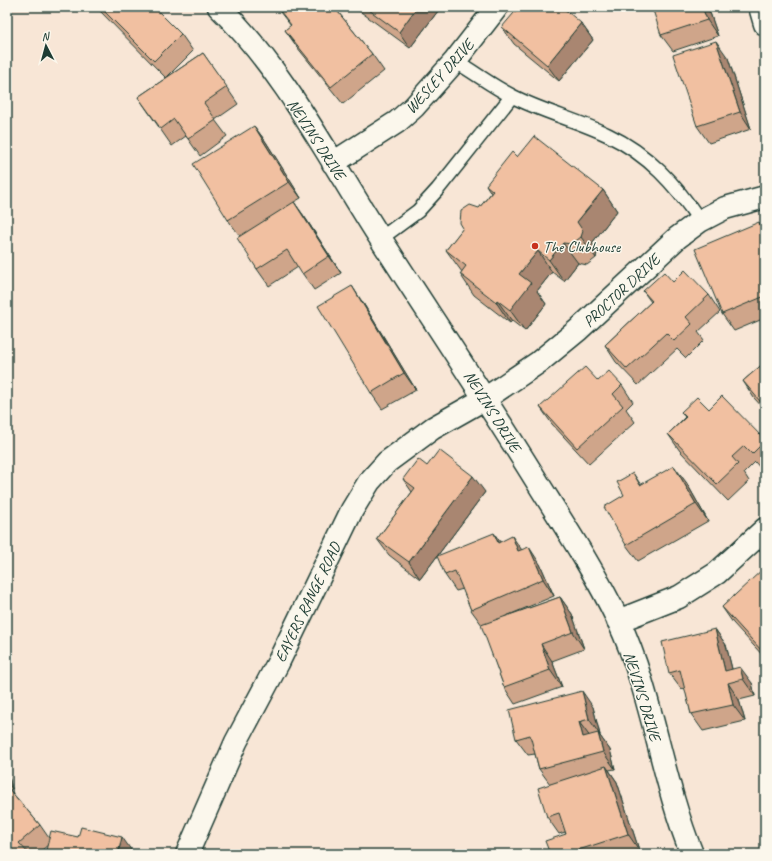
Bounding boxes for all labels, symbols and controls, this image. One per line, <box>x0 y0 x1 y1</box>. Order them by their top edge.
north arrow <box>26 26 66 66</box>
text: N <box>41 29 51 43</box>
street label: WESLEY DRIVE <box>401 34 480 118</box>
street label: NEVINS DRIVE <box>283 95 351 186</box>
place label: The Clubhouse <box>543 237 622 257</box>
marker: The Clubhouse <box>530 241 540 251</box>
street label: PROCTOR DRIVE <box>579 248 666 332</box>
street label: NEVINS DRIVE <box>459 367 526 458</box>
street label: EAYERS RANGE ROAD <box>270 538 346 666</box>
street label: NEVINS DRIVE <box>619 649 666 746</box>

